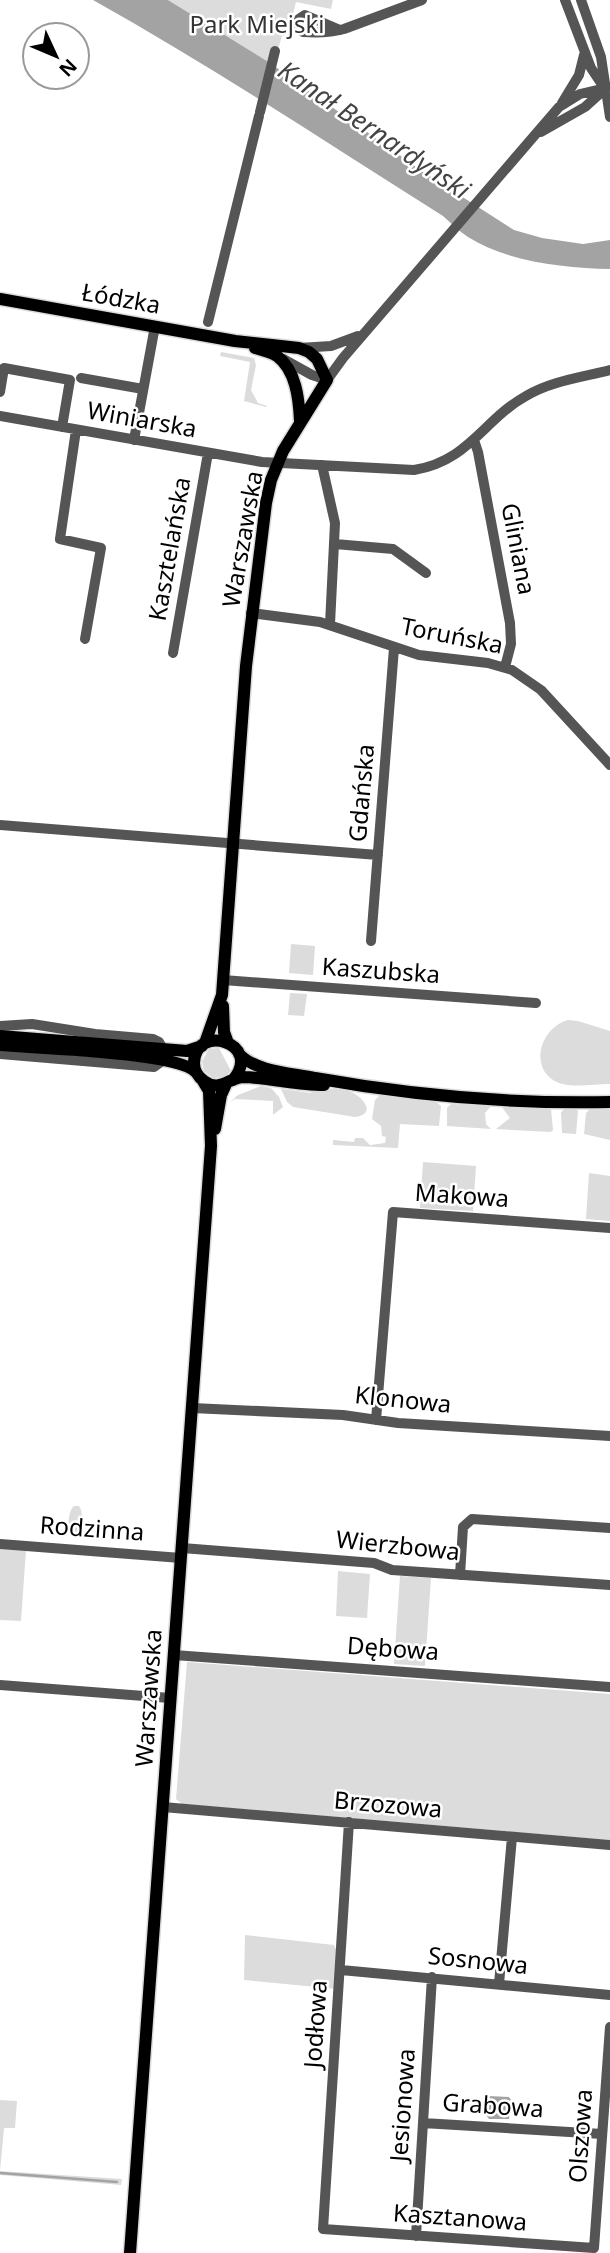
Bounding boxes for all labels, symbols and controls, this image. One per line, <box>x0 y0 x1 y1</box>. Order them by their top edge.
park label: Park Miejski <box>189 7 325 40</box>
north arrow <box>21 21 91 91</box>
water label: Kanał Bernardyński <box>272 52 479 208</box>
text: N <box>54 53 83 82</box>
street label: Łódzka <box>79 274 163 321</box>
street label: Winiarska <box>85 393 200 444</box>
street label: Warszawska <box>213 468 270 610</box>
street label: Kasztelańska <box>140 474 197 623</box>
street label: Gliniana <box>494 500 545 597</box>
street label: Toruńska <box>398 608 506 661</box>
street label: Gdańska <box>340 742 381 843</box>
street label: Kaszubska <box>321 949 441 990</box>
street label: Makowa <box>414 1175 510 1214</box>
street label: Klonowa <box>353 1377 453 1420</box>
street label: Rodzinna <box>39 1507 146 1548</box>
street label: Wierzbowa <box>335 1522 462 1567</box>
street label: Warszawska <box>126 1628 169 1768</box>
street label: Dębowa <box>346 1628 440 1667</box>
street label: Brzozowa <box>333 1782 444 1825</box>
street label: Sosnowa <box>427 1938 530 1981</box>
street label: Jodłowa <box>295 1979 334 2071</box>
street label: Jesionowa <box>381 2047 422 2165</box>
street label: Grabowa <box>441 2085 545 2125</box>
street label: Olszowa <box>560 2088 599 2184</box>
street label: Kasztanowa <box>392 2195 528 2238</box>

